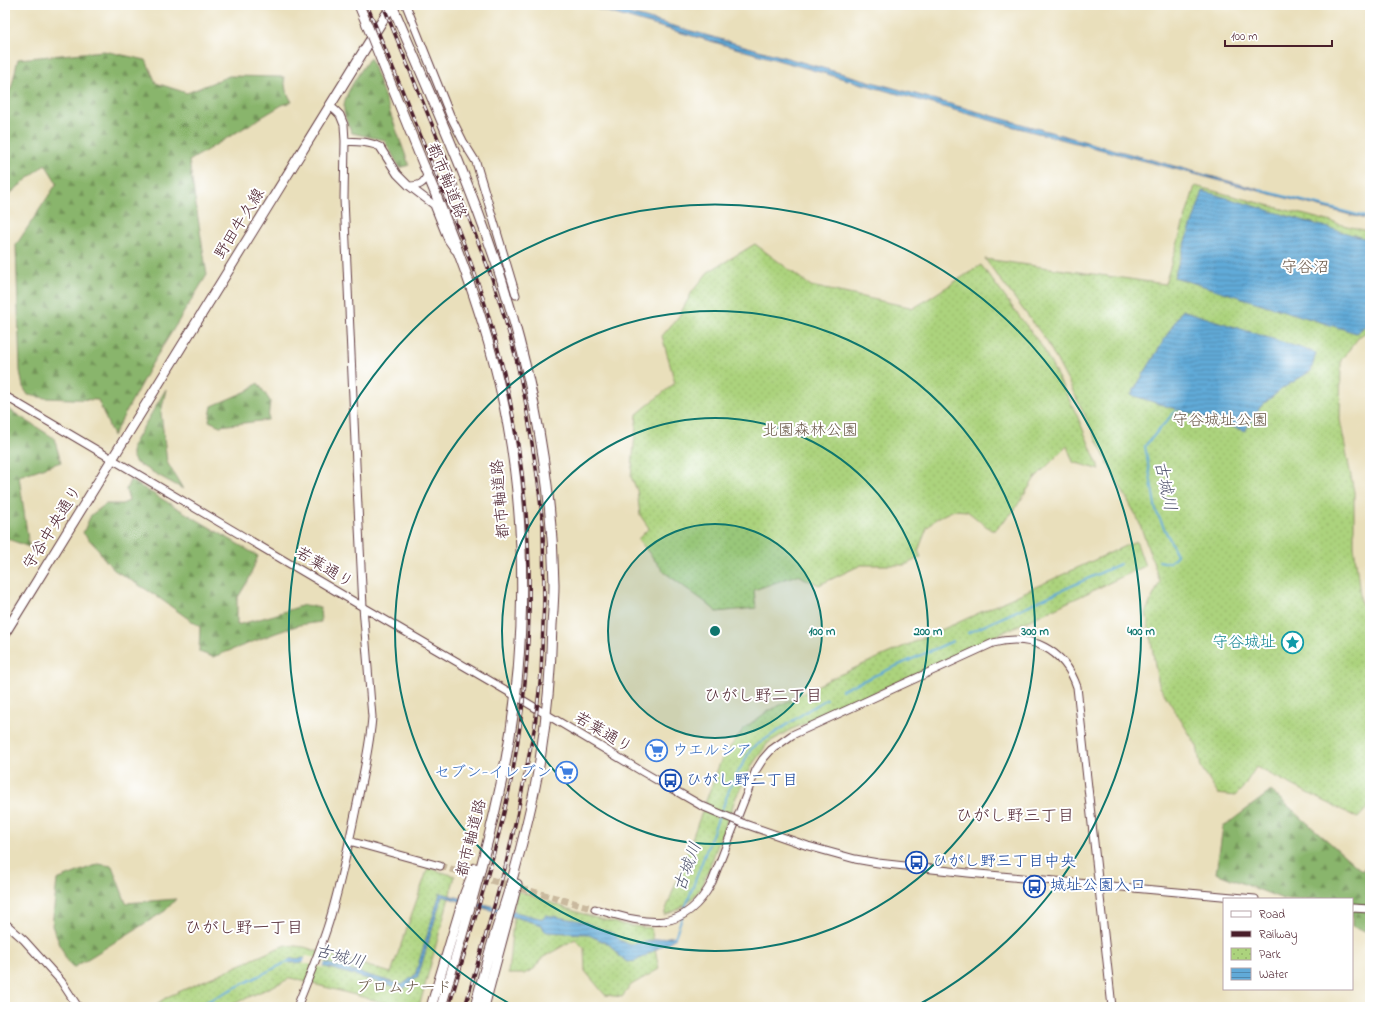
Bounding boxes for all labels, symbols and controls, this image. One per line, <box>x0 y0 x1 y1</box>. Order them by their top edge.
scale bar <box>1225 22 1332 48</box>
text: 100 m <box>1231 28 1258 46</box>
street label: 都市軸道路 <box>420 139 472 223</box>
street label: 野田牛久線 <box>209 184 271 264</box>
park label: 守谷沼 <box>1281 256 1329 280</box>
park label: 守谷城址公園 <box>1172 409 1268 433</box>
park label: 北園森林公園 <box>762 419 858 443</box>
street label: 都市軸道路 <box>486 458 516 540</box>
water label: 古城川 <box>1147 458 1183 514</box>
street label: 守谷中央通り <box>17 481 89 575</box>
street label: 若葉通り <box>290 541 358 595</box>
text: 100 m <box>809 623 836 641</box>
text: 200 m <box>913 623 943 641</box>
text: 300 m <box>1020 623 1050 641</box>
text: 400 m <box>1126 623 1155 641</box>
centre of rings <box>708 624 722 638</box>
place icon: 守谷城址 <box>1279 630 1305 656</box>
place label: 守谷城址 <box>1212 631 1276 655</box>
district label: ひがし野二丁目 <box>704 684 823 709</box>
street label: 若葉通り <box>569 706 637 760</box>
supermarket icon: ウエルシア <box>643 738 669 764</box>
place label: ウエルシア <box>672 739 752 763</box>
supermarket icon: セブン-イレブン <box>554 760 580 786</box>
place label: セブン-イレブン <box>434 761 552 785</box>
bus stop icon: ひがし野二丁目 <box>658 768 684 794</box>
place label: ひがし野二丁目 <box>686 769 798 793</box>
street label: 都市軸道路 <box>451 796 493 880</box>
district label: ひがし野三丁目 <box>956 804 1075 829</box>
water label: 古城川 <box>668 839 708 895</box>
bus stop icon: ひがし野三丁目中央 <box>904 849 930 875</box>
place label: ひがし野三丁目中央 <box>932 850 1076 874</box>
bus stop icon: 城址公園入口 <box>1021 873 1047 899</box>
place label: 城址公園入口 <box>1050 874 1146 898</box>
legend <box>1223 898 1353 990</box>
text: Road <box>1259 906 1285 924</box>
district label: ひがし野一丁目 <box>185 916 304 941</box>
text: Railway <box>1259 926 1298 945</box>
water label: 古城川 <box>312 938 368 976</box>
text: Park <box>1259 946 1281 964</box>
text: Water <box>1259 966 1288 984</box>
park label: プロムナード <box>356 976 452 1000</box>

